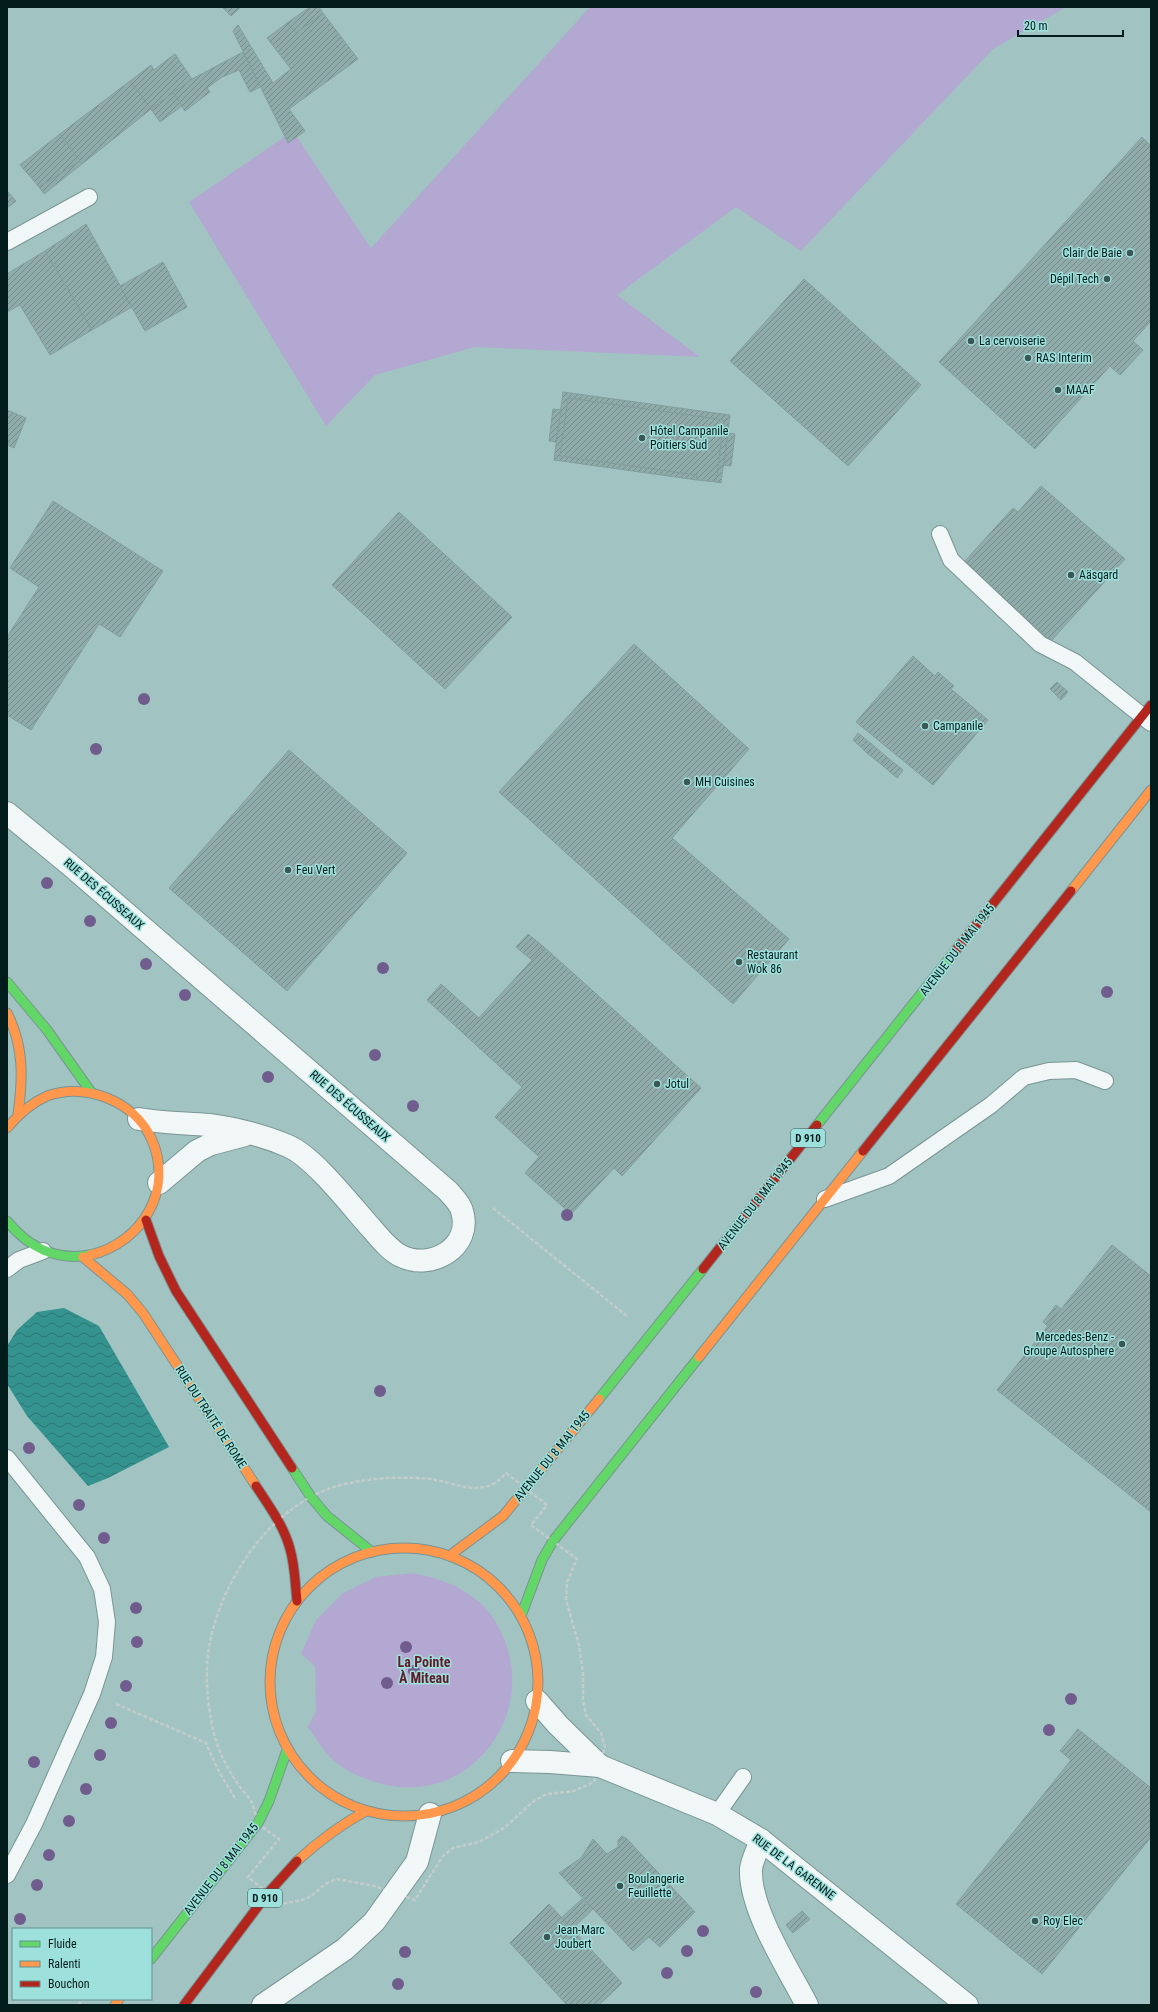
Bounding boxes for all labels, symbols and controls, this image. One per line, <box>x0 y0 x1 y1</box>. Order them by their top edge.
scale bar <box>1018 12 1123 38</box>
text: 20 m <box>1024 19 1048 33</box>
place label: Clair de Baie <box>1063 246 1122 260</box>
marker: Clair de Baie <box>1125 248 1135 258</box>
place label: Dépil Tech <box>1050 272 1099 286</box>
marker: Dépil Tech <box>1102 274 1112 284</box>
place label: La cervoiserie <box>979 334 1045 348</box>
marker: La cervoiserie <box>966 336 976 346</box>
place label: RAS Interim <box>1036 351 1092 365</box>
marker: RAS Interim <box>1023 353 1033 363</box>
place label: MAAF <box>1066 383 1095 397</box>
marker: MAAF <box>1053 385 1063 395</box>
place label: Hôtel Campanile Poitiers Sud <box>650 424 729 452</box>
marker: Hôtel Campanile Poitiers Sud <box>637 433 647 443</box>
place label: Aäsgard <box>1079 568 1118 582</box>
marker: Aäsgard <box>1066 570 1076 580</box>
place label: Campanile <box>933 719 984 733</box>
marker: Campanile <box>920 721 930 731</box>
place label: MH Cuisines <box>695 775 755 789</box>
marker: MH Cuisines <box>682 777 692 787</box>
street label: RUE DES ÉCUSSEAUX <box>61 855 148 933</box>
place label: Feu Vert <box>296 863 336 877</box>
marker: Feu Vert <box>283 865 293 875</box>
street label: AVENUE DU 8 MAI 1945 <box>917 901 997 999</box>
place label: Restaurant Wok 86 <box>747 948 799 976</box>
marker: Restaurant Wok 86 <box>734 957 744 967</box>
street label: RUE DES ÉCUSSEAUX <box>307 1067 394 1145</box>
place label: Jotul <box>665 1077 689 1091</box>
marker: Jotul <box>652 1079 662 1089</box>
road number: D 910 <box>791 1129 825 1147</box>
street label: AVENUE DU 8 MAI 1945 <box>715 1155 795 1253</box>
place label: Mercedes-Benz - Groupe Autosphere <box>1023 1330 1114 1358</box>
marker: Mercedes-Benz - Groupe Autosphere <box>1117 1339 1127 1349</box>
street label: RUE DU TRAITÉ DE ROME <box>173 1363 250 1471</box>
street label: AVENUE DU 8 MAI 1945 <box>511 1408 593 1504</box>
district label: La Pointe À Miteau <box>398 1654 451 1686</box>
street label: AVENUE DU 8 MAI 1945 <box>181 1820 261 1918</box>
street label: RUE DE LA GARENNE <box>750 1831 838 1903</box>
place label: Boulangerie Feuillette <box>628 1872 685 1900</box>
marker: Boulangerie Feuillette <box>615 1881 625 1891</box>
road number: D 910 <box>248 1889 282 1907</box>
place label: Roy Elec <box>1043 1914 1083 1928</box>
marker: Roy Elec <box>1030 1916 1040 1926</box>
place label: Jean-Marc Joubert <box>555 1923 605 1951</box>
legend <box>12 1928 152 2000</box>
marker: Jean-Marc Joubert <box>542 1932 552 1942</box>
text: Fluide <box>48 1937 77 1951</box>
text: Ralenti <box>48 1957 81 1971</box>
text: Bouchon <box>48 1977 90 1991</box>

